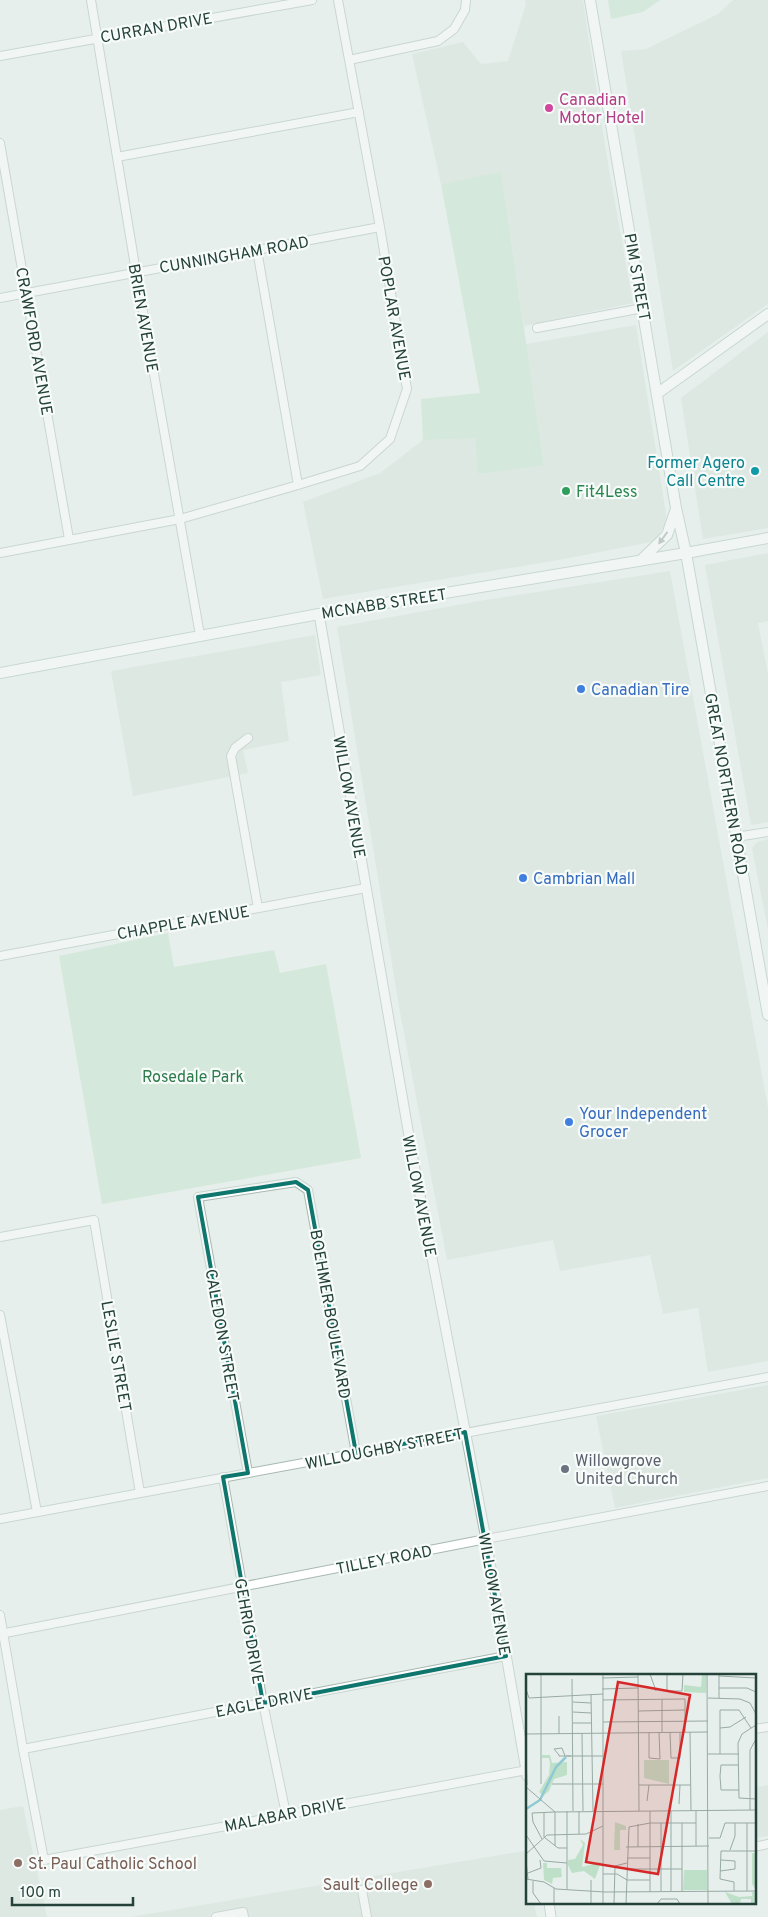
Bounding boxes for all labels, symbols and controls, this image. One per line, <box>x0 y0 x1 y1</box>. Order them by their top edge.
street label: CURRAN DRIVE <box>99 9 214 49</box>
place label: Canadian Motor Hotel <box>559 91 644 129</box>
marker: Canadian Motor Hotel <box>543 102 555 114</box>
street label: PIM STREET <box>618 232 654 323</box>
street label: CUNNINGHAM ROAD <box>158 233 311 279</box>
street label: POPLAR AVENUE <box>372 254 414 382</box>
street label: BRIEN AVENUE <box>123 262 161 374</box>
street label: CRAWFORD AVENUE <box>10 266 56 417</box>
place label: Former Agero Call Centre <box>647 454 745 492</box>
marker: Former Agero Call Centre <box>749 465 761 477</box>
place label: Fit4Less <box>576 483 637 503</box>
marker: Fit4Less <box>560 485 572 497</box>
one-way arrow <box>658 531 668 545</box>
street label: MCNABB STREET <box>320 585 449 625</box>
place label: Canadian Tire <box>591 681 689 701</box>
marker: Canadian Tire <box>575 683 587 695</box>
street label: GREAT NORTHERN ROAD <box>699 692 751 877</box>
street label: WILLOW AVENUE <box>327 735 369 860</box>
place label: Cambrian Mall <box>533 870 635 890</box>
marker: Cambrian Mall <box>517 872 529 884</box>
street label: CHAPPLE AVENUE <box>115 902 251 945</box>
park label: Rosedale Park <box>142 1068 244 1088</box>
place label: Your Independent Grocer <box>579 1105 707 1143</box>
marker: Your Independent Grocer <box>563 1116 575 1128</box>
street label: WILLOW AVENUE <box>396 1134 440 1259</box>
street label: BOEHMER BOULEVARD <box>304 1228 354 1401</box>
street label: CALEDON STREET <box>200 1268 243 1403</box>
street label: LESLIE STREET <box>95 1299 135 1413</box>
street label: WILLOUGHBY STREET <box>303 1425 465 1475</box>
place label: Willowgrove United Church <box>575 1452 678 1490</box>
marker: Willowgrove United Church <box>559 1463 571 1475</box>
street label: WILLOW AVENUE <box>472 1532 514 1657</box>
street label: TILLEY ROAD <box>335 1542 434 1580</box>
street label: GEHRIG DRIVE <box>229 1577 267 1686</box>
inset map <box>526 1674 756 1904</box>
street label: EAGLE DRIVE <box>214 1685 315 1723</box>
street label: MALABAR DRIVE <box>223 1794 348 1838</box>
place label: St. Paul Catholic School <box>28 1855 197 1875</box>
marker: St. Paul Catholic School <box>12 1857 24 1869</box>
scale bar <box>12 1874 134 1906</box>
place label: Sault College <box>323 1876 418 1896</box>
marker: Sault College <box>422 1878 434 1890</box>
text: 100 m <box>20 1884 61 1903</box>

